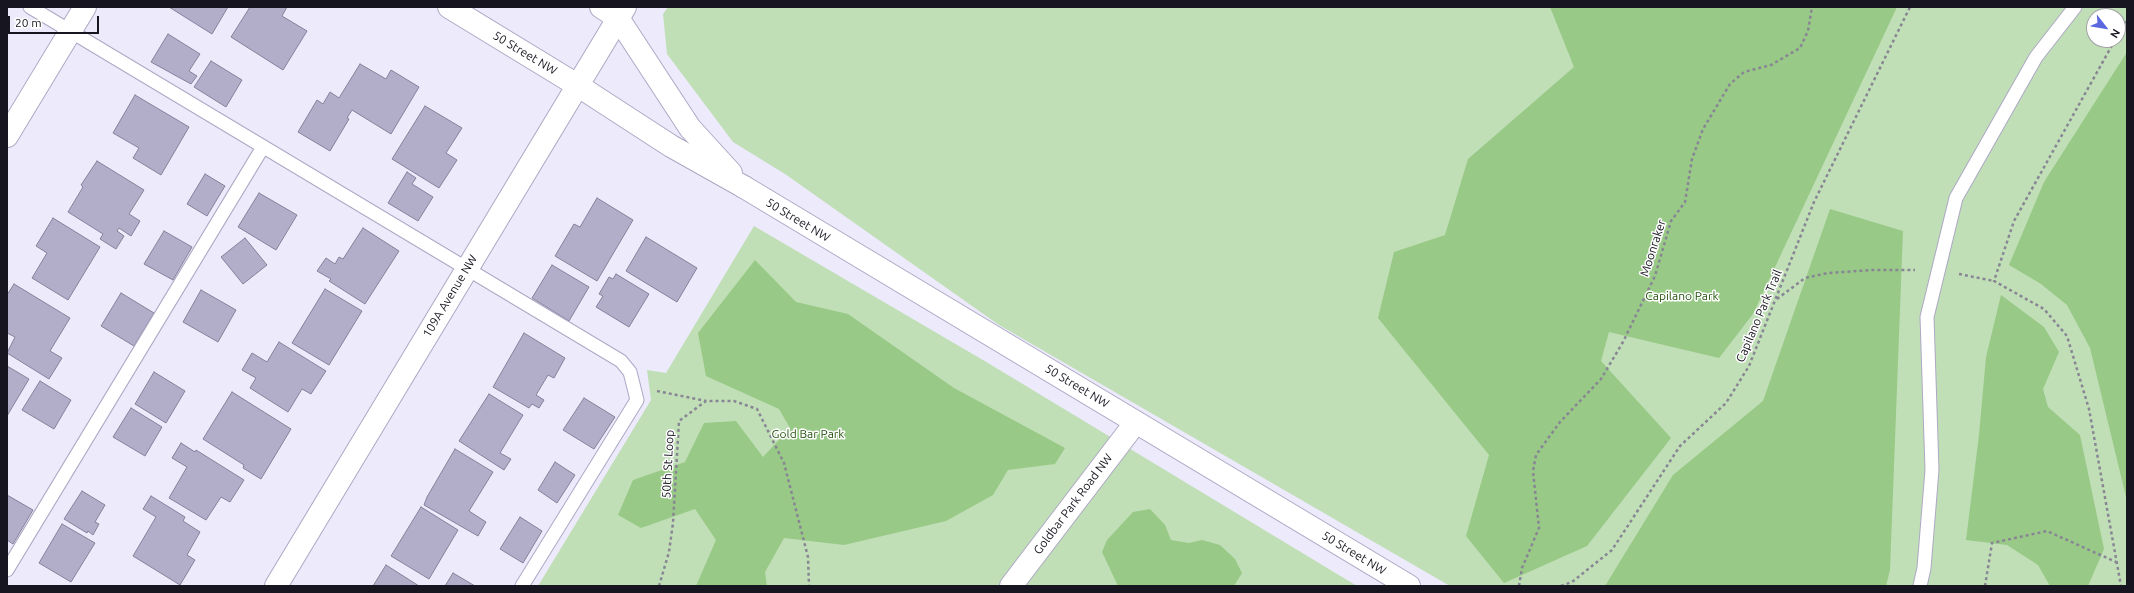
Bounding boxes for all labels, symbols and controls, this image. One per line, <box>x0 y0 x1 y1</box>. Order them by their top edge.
scale bar <box>10 8 101 34</box>
north arrow <box>2086 8 2126 48</box>
text: 20 m <box>15 16 42 29</box>
text: N <box>2108 27 2123 40</box>
street label: 50 Street NW <box>490 28 560 78</box>
street label: 50 Street NW <box>763 195 833 245</box>
street label: Moonraker <box>1637 218 1669 278</box>
street label: 109A Avenue NW <box>420 252 480 340</box>
street label: Capilano Park Trail <box>1733 268 1785 364</box>
park label: Capilano Park <box>1645 289 1719 303</box>
street label: 50 Street NW <box>1042 361 1112 411</box>
park label: Gold Bar Park <box>772 427 844 441</box>
street label: 50th St Loop <box>659 429 677 499</box>
street label: Goldbar Park Road NW <box>1030 451 1116 557</box>
street label: 50 Street NW <box>1319 528 1389 578</box>

